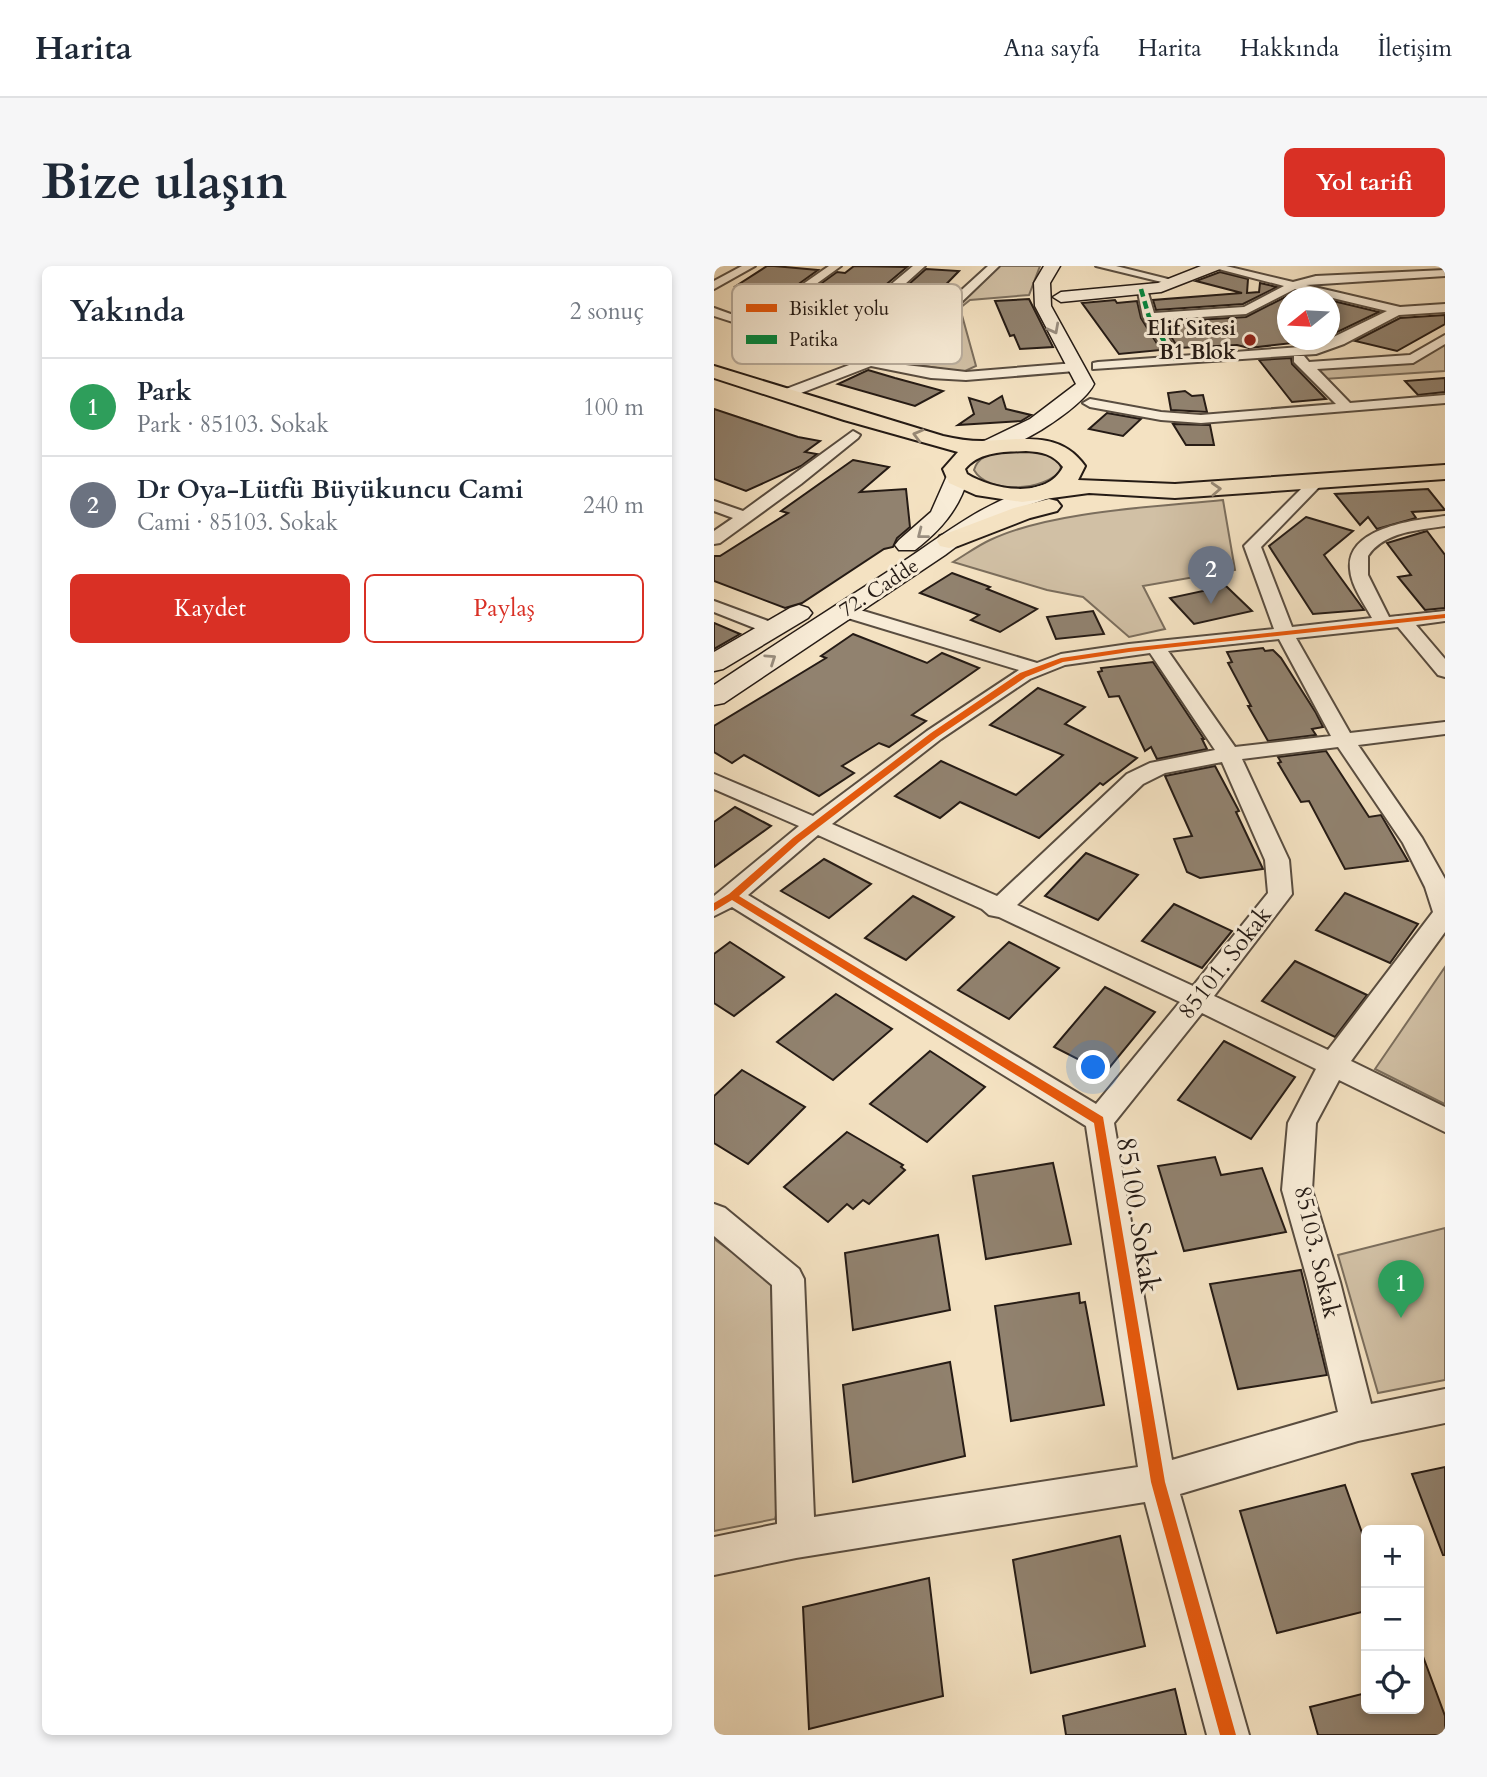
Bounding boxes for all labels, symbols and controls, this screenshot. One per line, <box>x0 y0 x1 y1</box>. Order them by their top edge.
text: Harita <box>35 26 132 71</box>
text: Ana sayfa <box>1004 32 1100 65</box>
text: Harita <box>1138 32 1202 65</box>
text: Hakkında <box>1240 32 1339 65</box>
text: İletişim <box>1377 32 1452 65</box>
button: Yol tarifi <box>1284 148 1445 217</box>
text: Bize ulaşın <box>42 149 287 216</box>
legend <box>732 284 962 364</box>
north arrow <box>1277 287 1340 350</box>
text: Yakında <box>70 291 185 332</box>
text: 2 sonuç <box>570 296 644 327</box>
text: Bisiklet yolu <box>789 296 889 322</box>
place label: Elif Sitesi B1 Blok <box>1147 314 1236 367</box>
one-way arrow <box>1046 322 1059 334</box>
text: Patika <box>789 327 838 353</box>
marker: Elif Sitesi B1 Blok <box>1242 332 1258 348</box>
text: Park <box>137 374 192 409</box>
text: 1 <box>87 392 99 423</box>
text: 100 m <box>583 392 644 423</box>
text: Park · 85103. Sokak <box>137 409 329 440</box>
one-way arrow <box>912 429 924 443</box>
text: Dr Oya-Lütfü Büyükuncu Cami <box>137 472 523 507</box>
one-way arrow <box>1210 481 1221 496</box>
text: 2 <box>87 490 99 521</box>
text: 240 m <box>583 490 644 521</box>
text: Cami · 85103. Sokak <box>137 507 338 538</box>
one-way arrow <box>917 526 929 539</box>
pin: 2 <box>1188 546 1234 604</box>
street label: 72. Cadde <box>834 551 924 625</box>
button: Kaydet <box>70 574 350 643</box>
button: Paylaş <box>364 574 644 643</box>
one-way arrow <box>763 655 776 668</box>
street label: 85101. Sokak <box>1170 900 1280 1026</box>
your location <box>1076 1050 1110 1084</box>
street label: 85100. Sokak <box>1107 1134 1169 1296</box>
street label: 85103. Sokak <box>1286 1182 1348 1322</box>
pin: 1 <box>1378 1260 1424 1318</box>
map controls <box>1361 1525 1424 1714</box>
button: + <box>1361 1525 1424 1588</box>
button: − <box>1361 1588 1424 1651</box>
button: locate <box>1361 1651 1424 1714</box>

